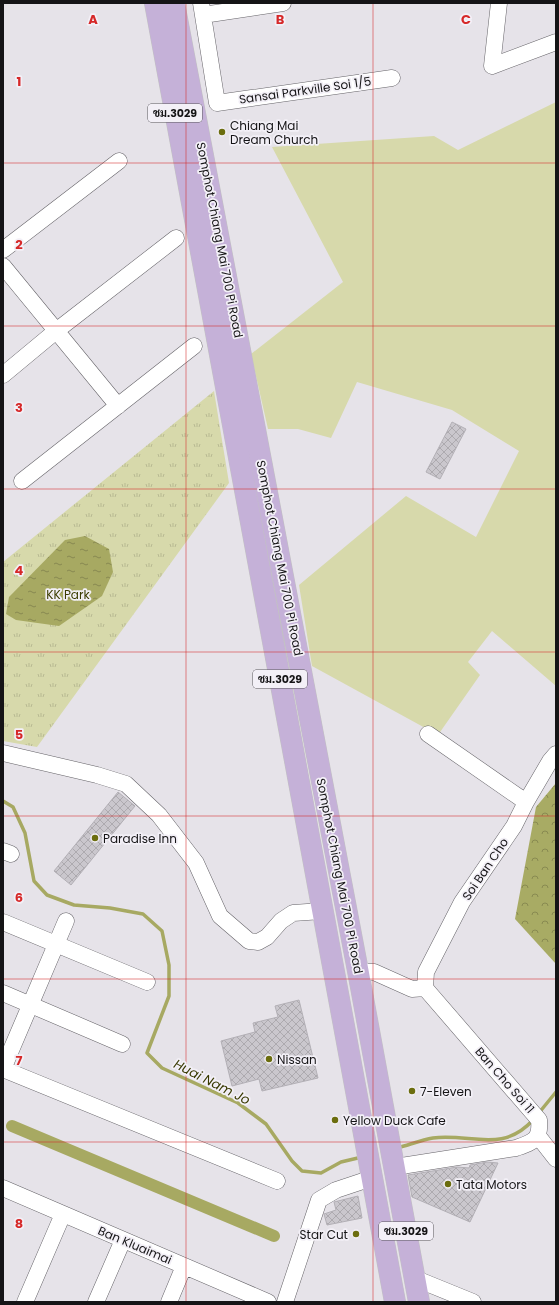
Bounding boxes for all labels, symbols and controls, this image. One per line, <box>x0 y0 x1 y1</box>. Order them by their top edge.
text: A <box>88 10 98 29</box>
text: B <box>276 10 285 29</box>
text: C <box>461 10 471 29</box>
text: 1 <box>17 72 21 91</box>
street label: Sansai Parkville Soi 1/5 <box>238 72 372 108</box>
road number: ชม.3029 <box>148 104 202 122</box>
place label: Chiang Mai Dream Church <box>230 117 318 148</box>
marker: Chiang Mai Dream Church <box>217 127 227 137</box>
street label: Somphot Chiang Mai 700 Pi Road <box>193 141 247 339</box>
text: 2 <box>15 235 23 254</box>
text: 3 <box>15 398 23 417</box>
street label: Somphot Chiang Mai 700 Pi Road <box>253 459 307 657</box>
text: 4 <box>15 561 24 580</box>
park label: KK Park <box>46 586 90 603</box>
road number: ชม.3029 <box>253 670 307 688</box>
text: 5 <box>15 725 23 744</box>
street label: Somphot Chiang Mai 700 Pi Road <box>313 777 367 975</box>
place label: Paradise Inn <box>103 830 177 847</box>
marker: Paradise Inn <box>90 833 100 843</box>
street label: Soi Ban Cho <box>458 834 512 904</box>
text: 6 <box>15 888 23 907</box>
street label: Ban Cho Soi 11 <box>471 1043 539 1117</box>
text: 7 <box>16 1051 23 1070</box>
place label: Nissan <box>277 1051 317 1068</box>
marker: Nissan <box>264 1054 274 1064</box>
water label: Huai Nam Jo <box>170 1055 254 1109</box>
place label: 7-Eleven <box>420 1083 472 1100</box>
marker: 7-Eleven <box>407 1086 417 1096</box>
place label: Yellow Duck Cafe <box>343 1112 446 1129</box>
marker: Yellow Duck Cafe <box>330 1115 340 1125</box>
place label: Tata Motors <box>456 1176 527 1193</box>
marker: Tata Motors <box>443 1179 453 1189</box>
text: 8 <box>15 1214 23 1233</box>
street label: Ban Kluaimai <box>95 1222 175 1268</box>
road number: ชม.3029 <box>379 1222 433 1240</box>
place label: Star Cut <box>299 1226 348 1243</box>
marker: Star Cut <box>351 1229 361 1239</box>

